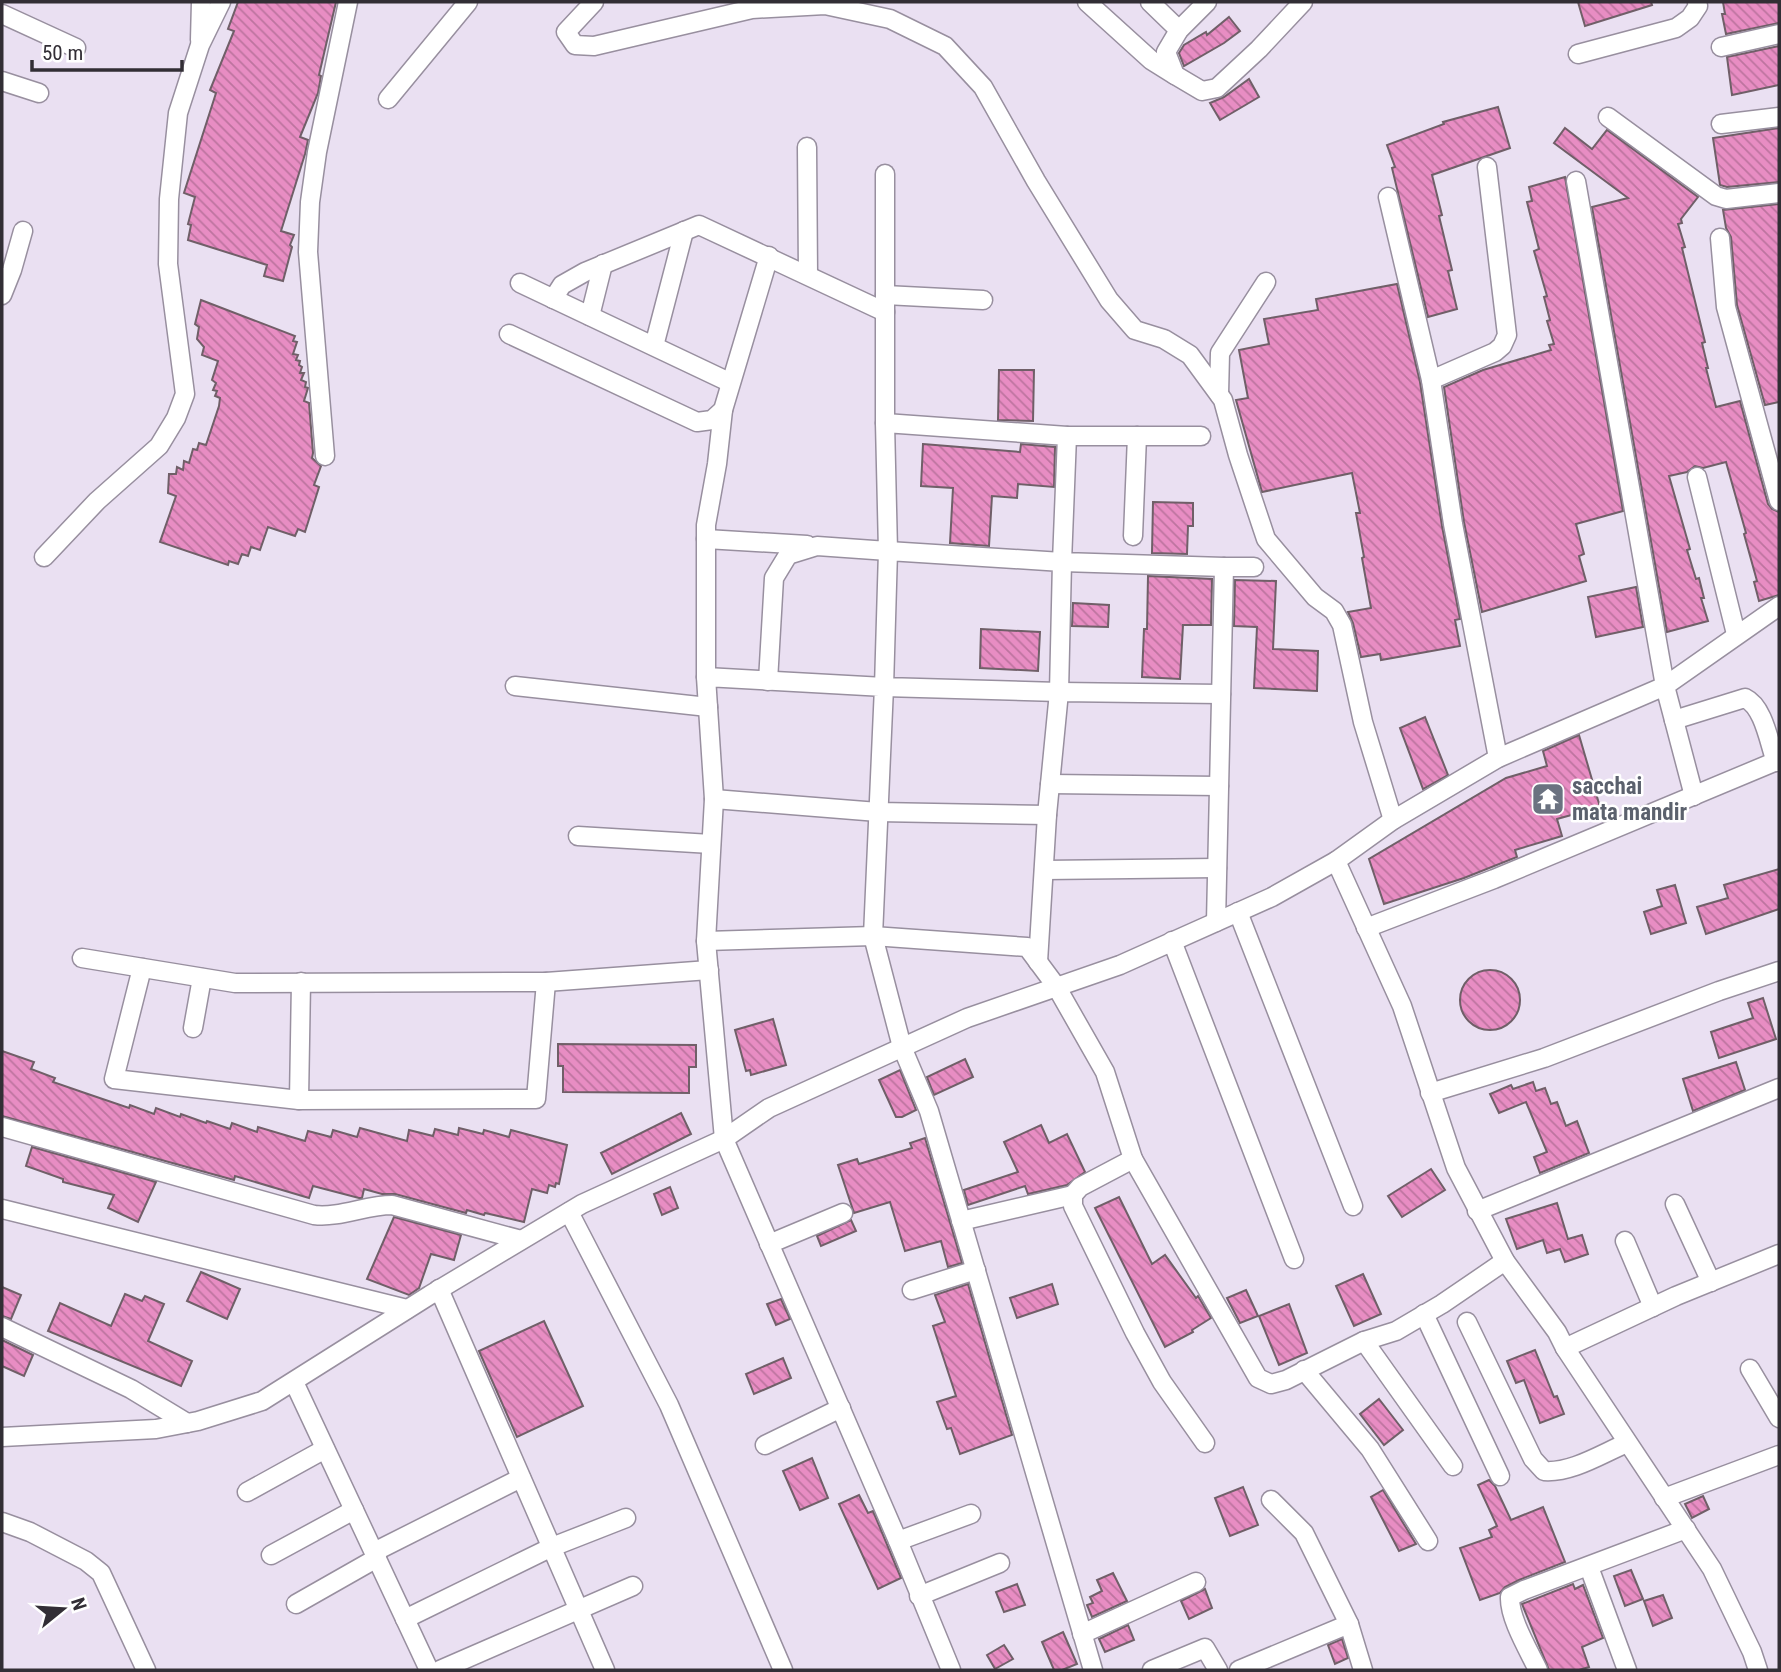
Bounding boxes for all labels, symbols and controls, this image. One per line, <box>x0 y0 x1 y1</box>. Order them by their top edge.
scale bar <box>32 28 182 72</box>
text: 50 m <box>42 41 83 65</box>
place label: sacchai mata mandir <box>1572 773 1687 826</box>
temple icon: sacchai mata mandir <box>1529 780 1567 818</box>
north arrow <box>28 1574 98 1644</box>
text: N <box>66 1595 91 1613</box>

